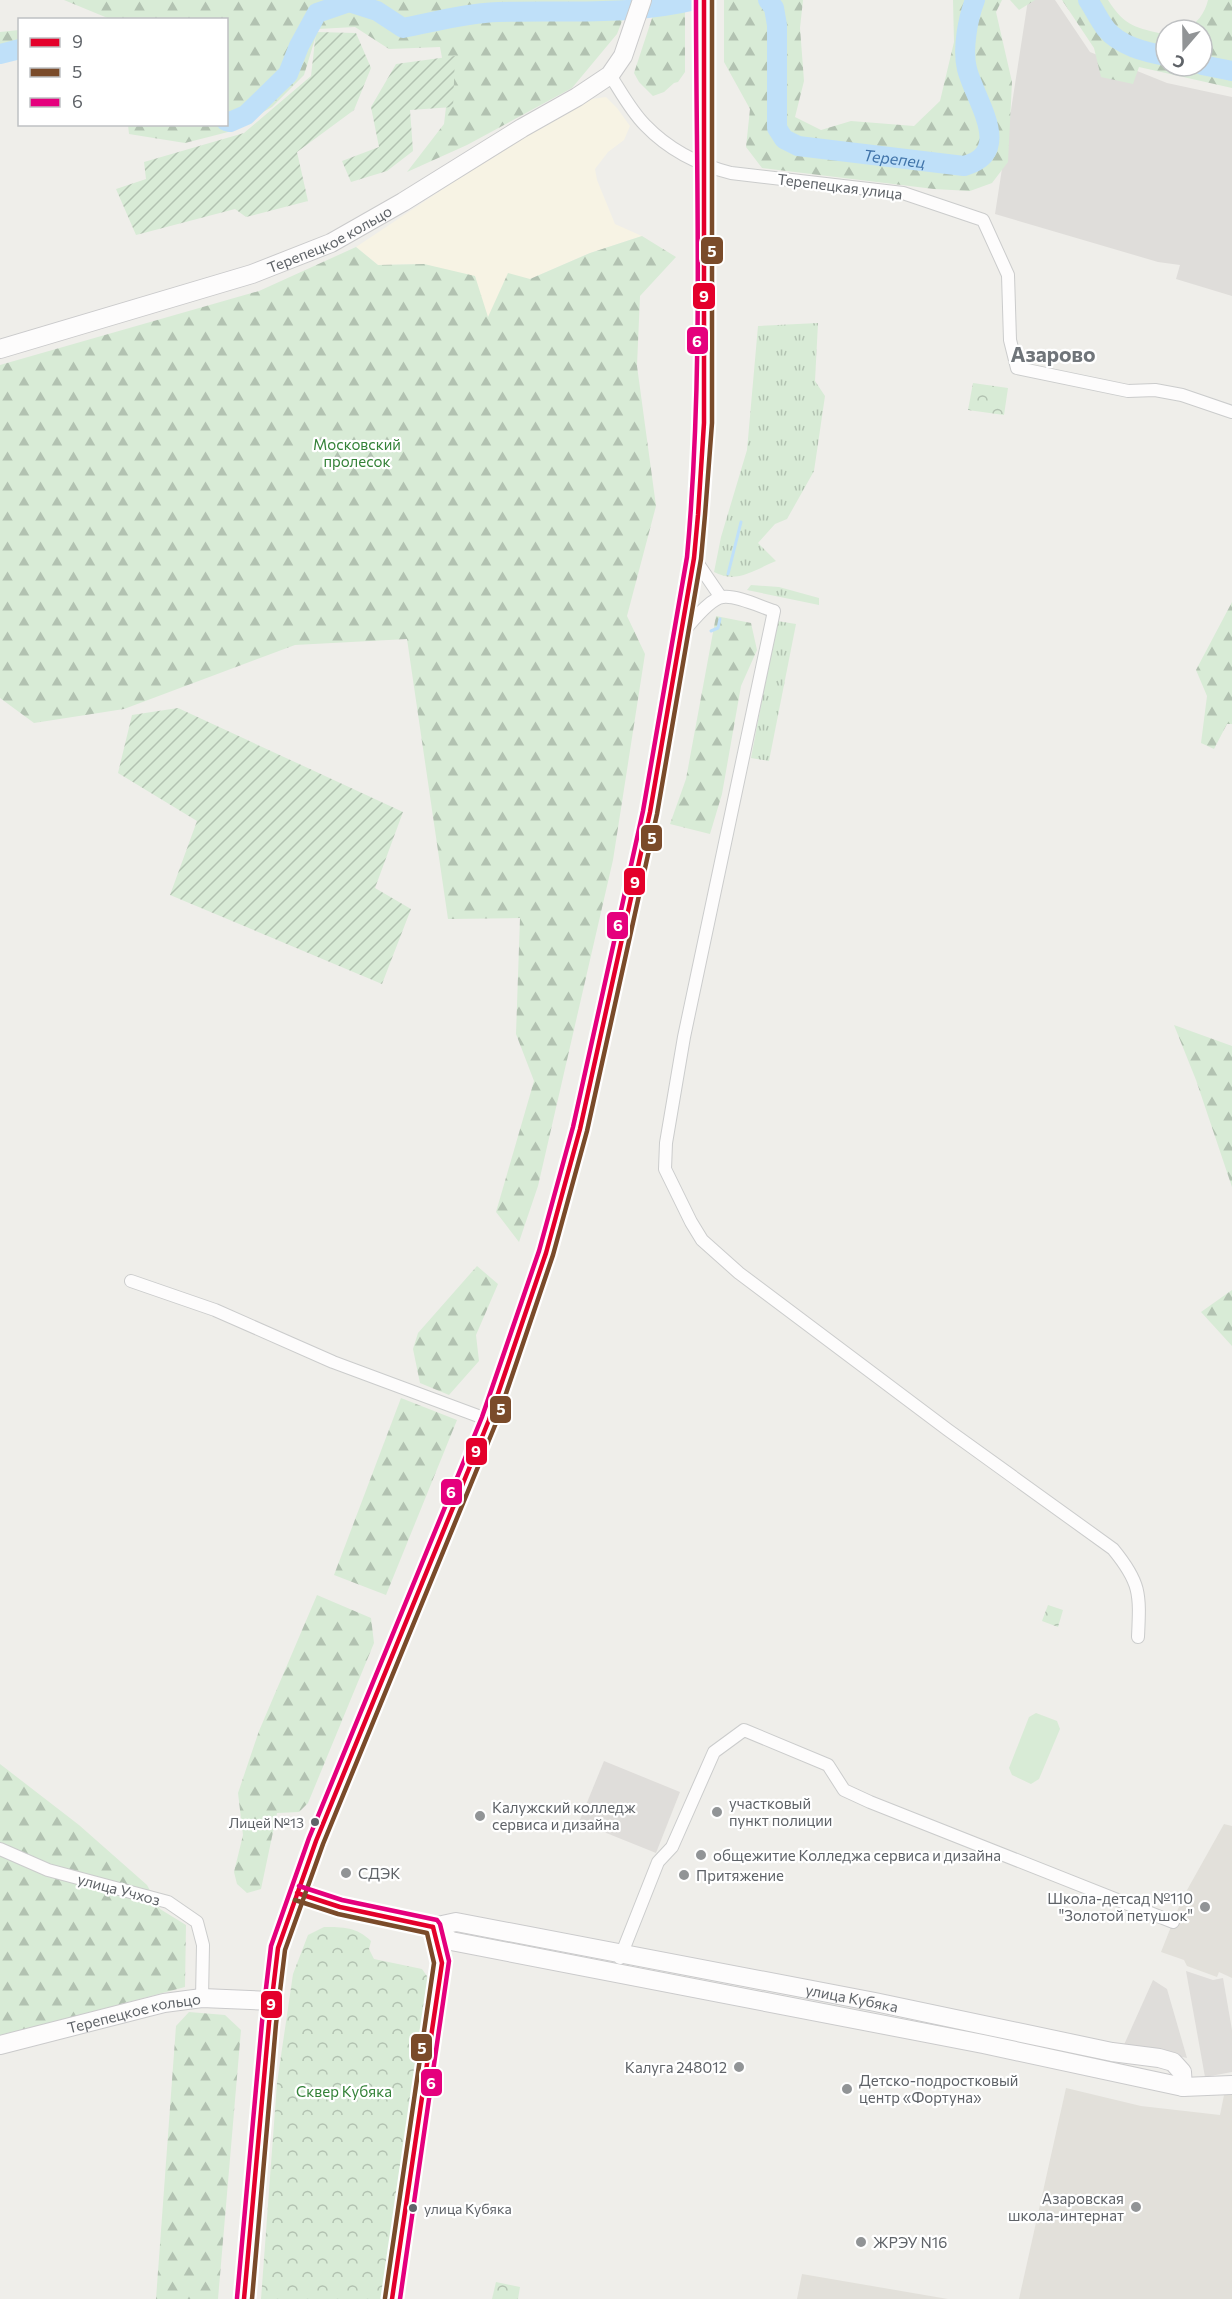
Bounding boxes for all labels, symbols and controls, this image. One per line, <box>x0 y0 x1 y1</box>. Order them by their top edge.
legend <box>18 18 228 126</box>
north arrow <box>1154 18 1214 78</box>
text: 9 <box>72 30 83 52</box>
text: С <box>1170 52 1187 73</box>
text: 5 <box>72 60 82 82</box>
text: 6 <box>72 90 83 112</box>
water label: Терепец <box>862 144 926 171</box>
street label: Терепецкая улица <box>776 169 904 203</box>
street label: Терепецкое кольцо <box>264 201 395 276</box>
line badge: 5 <box>700 236 724 265</box>
text: 5 <box>707 241 717 260</box>
line badge: 9 <box>692 282 716 310</box>
text: 9 <box>699 286 709 305</box>
line badge: 6 <box>686 326 709 355</box>
text: 6 <box>692 331 702 350</box>
district label: Азарово <box>1010 341 1096 366</box>
park label: Московский пролесок <box>313 435 401 470</box>
line badge: 5 <box>640 824 663 852</box>
text: 5 <box>647 828 657 847</box>
line badge: 9 <box>623 867 646 896</box>
text: 9 <box>630 872 640 891</box>
line badge: 6 <box>606 911 629 940</box>
text: 6 <box>613 915 623 934</box>
line badge: 5 <box>489 1395 512 1424</box>
text: 5 <box>496 1399 506 1418</box>
line badge: 9 <box>465 1437 488 1466</box>
text: 9 <box>471 1441 481 1460</box>
line badge: 6 <box>440 1478 463 1506</box>
text: 6 <box>446 1482 456 1501</box>
place label: участковый пункт полиции <box>729 1794 832 1829</box>
place label: Калужский колледж сервиса и дизайна <box>492 1798 636 1833</box>
marker: участковый пункт полиции <box>710 1805 724 1819</box>
marker: Калужский колледж сервиса и дизайна <box>473 1809 487 1823</box>
place label: Лицей №13 <box>229 1814 304 1831</box>
marker: Лицей №13 <box>309 1816 321 1828</box>
place label: общежитие Колледжа сервиса и дизайна <box>713 1846 1001 1864</box>
marker: общежитие Колледжа сервиса и дизайна <box>694 1848 708 1862</box>
place label: СДЭК <box>358 1864 400 1882</box>
marker: СДЭК <box>339 1866 353 1880</box>
place label: Притяжение <box>696 1866 784 1884</box>
marker: Притяжение <box>677 1868 691 1882</box>
street label: улица Учхоз <box>76 1869 162 1909</box>
place label: Школа-детсад №110 "Золотой петушок" <box>1047 1889 1193 1924</box>
marker: Школа-детсад №110 "Золотой петушок" <box>1198 1900 1212 1914</box>
street label: улица Кубяка <box>804 1980 900 2016</box>
street label: Терепецкое кольцо <box>65 1989 202 2036</box>
line badge: 9 <box>260 1990 283 2019</box>
text: 9 <box>266 1994 276 2013</box>
line badge: 5 <box>410 2033 433 2062</box>
text: 5 <box>417 2038 427 2057</box>
place label: Калуга 248012 <box>625 2058 727 2076</box>
marker: Калуга 248012 <box>732 2060 746 2074</box>
line badge: 6 <box>420 2068 443 2097</box>
place label: Детско-подростковый центр «Фортуна» <box>859 2071 1018 2106</box>
text: 6 <box>426 2073 436 2092</box>
park label: Сквер Кубяка <box>296 2082 392 2100</box>
marker: Детско-подростковый центр «Фортуна» <box>840 2082 854 2096</box>
place label: Азаровская школа-интернат <box>1008 2189 1124 2224</box>
place label: улица Кубяка <box>424 2200 512 2217</box>
marker: Азаровская школа-интернат <box>1129 2200 1143 2214</box>
marker: улица Кубяка <box>407 2202 419 2214</box>
place label: ЖРЭУ N16 <box>873 2233 947 2251</box>
marker: ЖРЭУ N16 <box>854 2235 868 2249</box>

